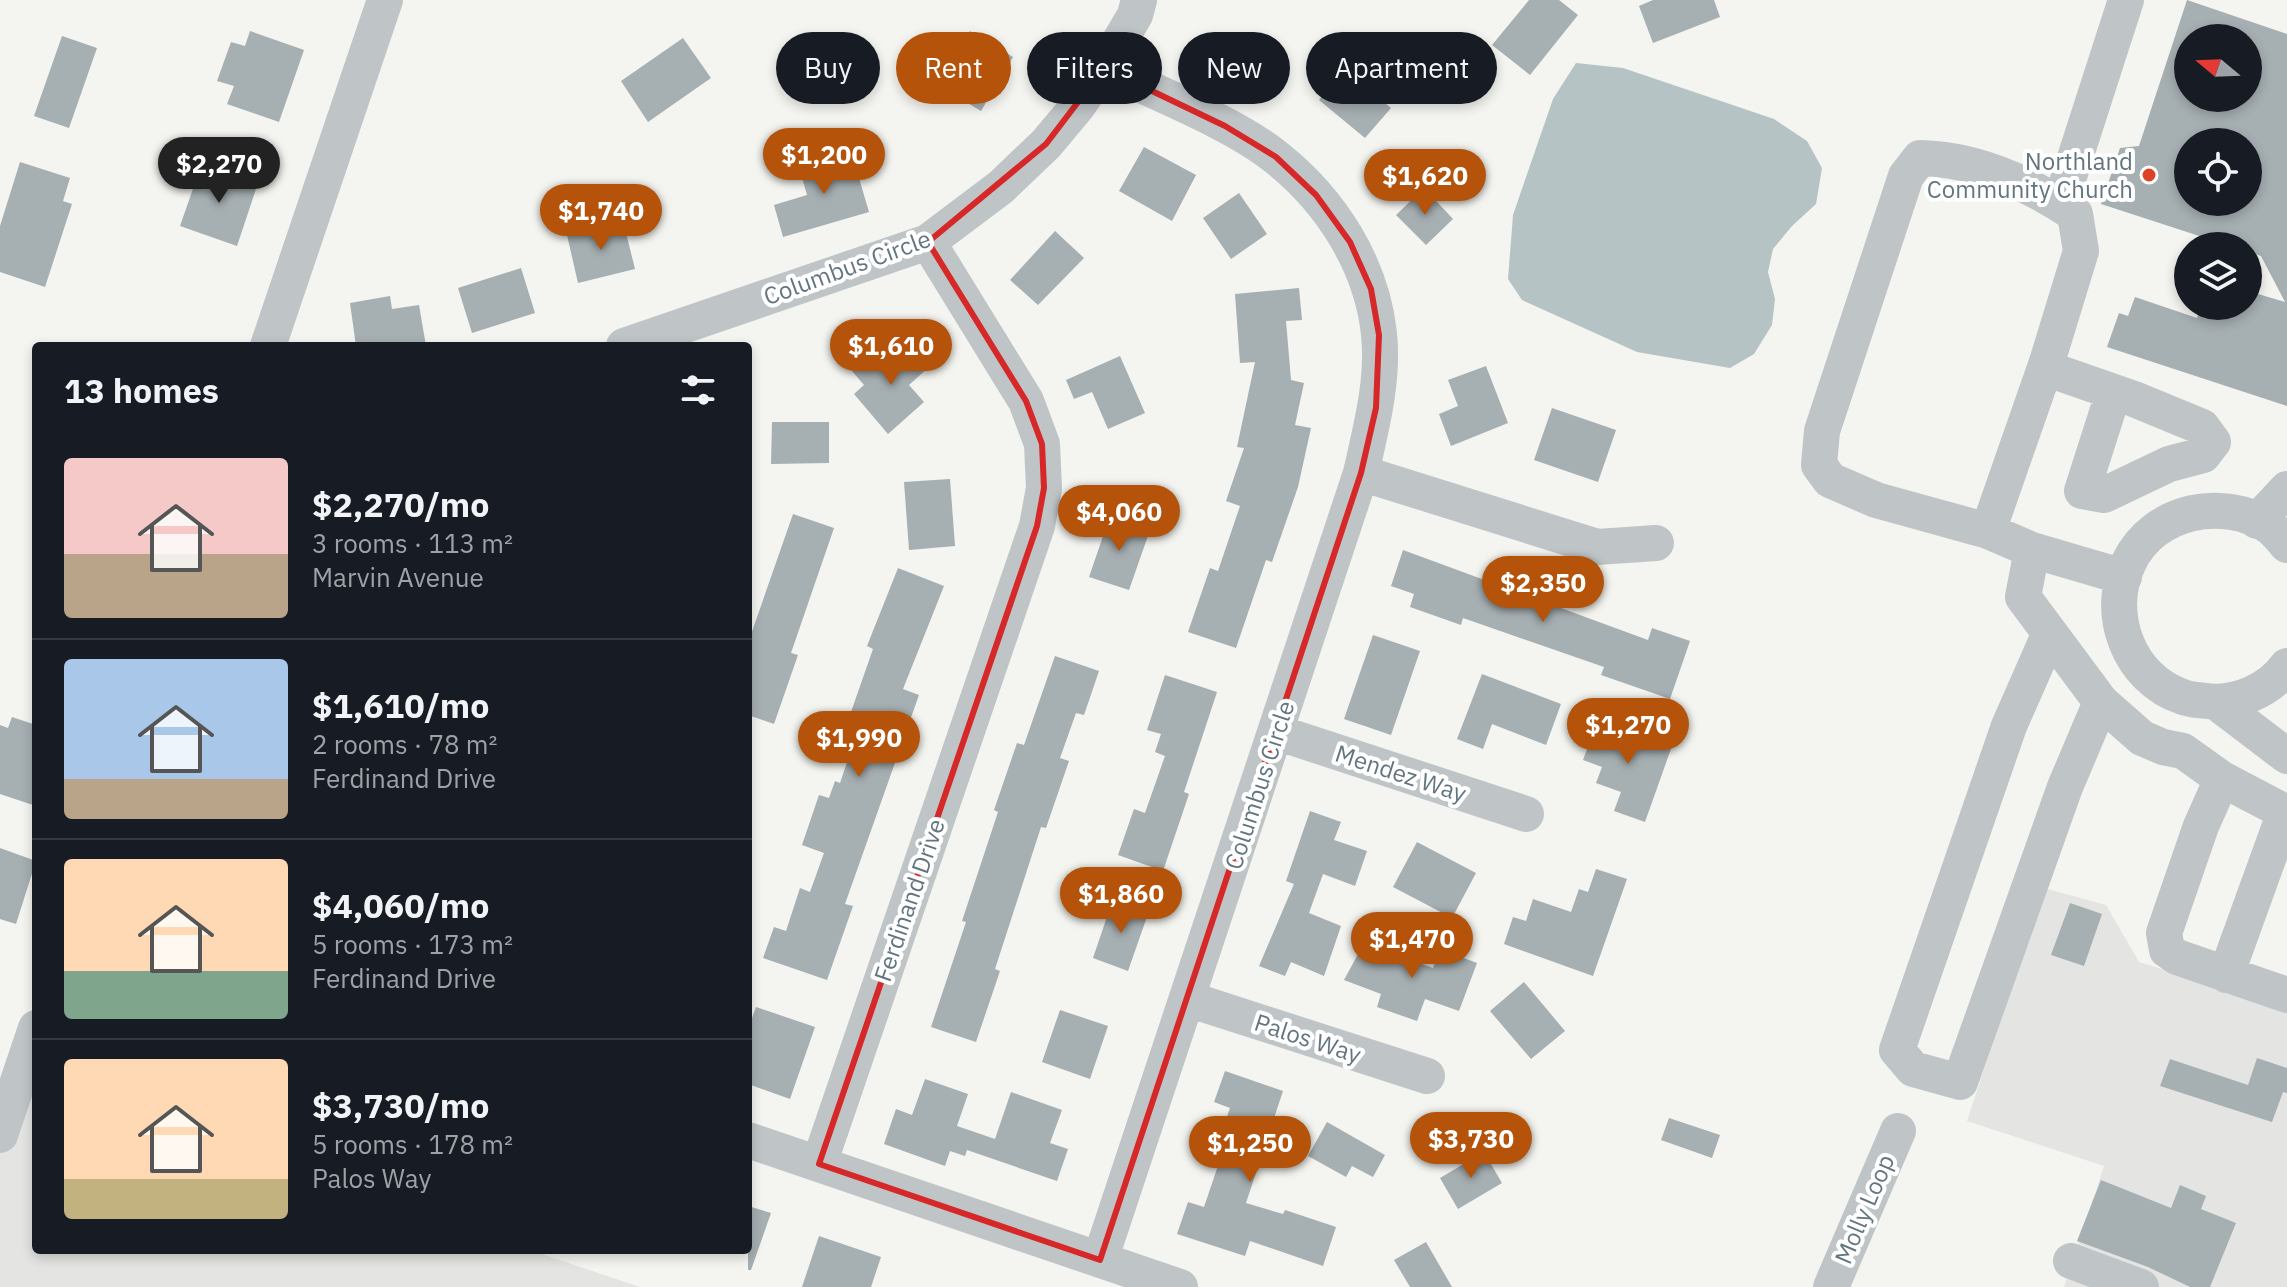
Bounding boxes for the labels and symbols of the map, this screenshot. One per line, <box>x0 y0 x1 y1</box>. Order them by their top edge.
north arrow <box>2174 24 2262 112</box>
pin: $1,200 <box>759 128 889 196</box>
pin: $2,270 <box>154 137 284 205</box>
place label: Northland Community Church <box>1927 145 2133 205</box>
pin: $1,620 <box>1360 149 1490 217</box>
marker: Northland Community Church <box>2140 166 2158 184</box>
pin: $1,740 <box>536 184 666 252</box>
street label: Columbus Circle <box>759 222 935 312</box>
pin: $1,610 <box>826 319 956 387</box>
pin: $4,060 <box>1054 485 1184 553</box>
pin: $2,350 <box>1478 556 1608 624</box>
street label: Columbus Circle <box>1217 696 1301 874</box>
pin: $1,270 <box>1563 698 1693 766</box>
pin: $1,990 <box>794 711 924 779</box>
street label: Mendez Way <box>1331 737 1471 809</box>
street label: Ferdinand Drive <box>866 814 952 986</box>
pin: $1,860 <box>1056 867 1186 935</box>
pin: $1,470 <box>1347 912 1477 980</box>
street label: Palos Way <box>1251 1006 1365 1070</box>
pin: $3,730 <box>1406 1112 1536 1180</box>
pin: $1,250 <box>1185 1116 1315 1184</box>
street label: Molly Loop <box>1827 1149 1901 1269</box>

